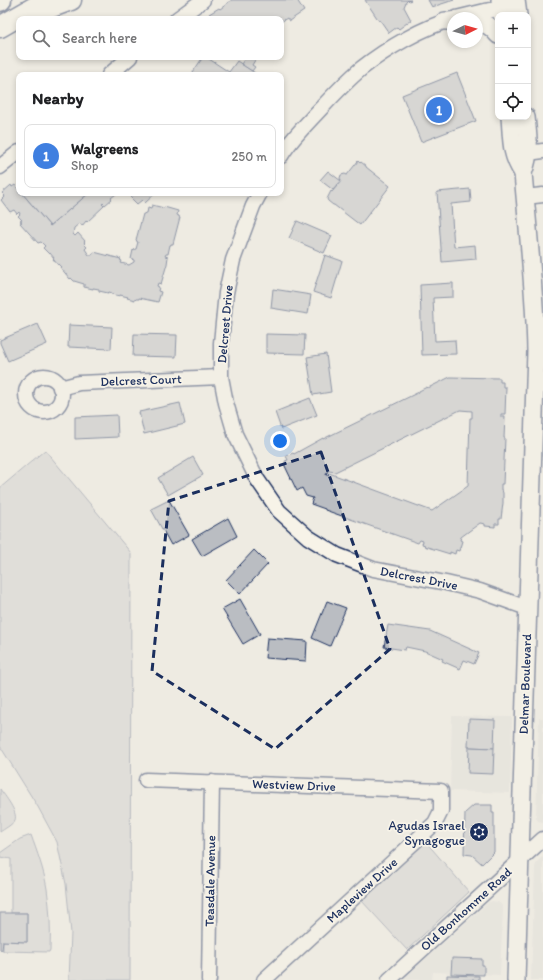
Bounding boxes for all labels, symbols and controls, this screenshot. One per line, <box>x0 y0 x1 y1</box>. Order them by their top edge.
north arrow <box>447 12 483 48</box>
map controls <box>495 12 531 120</box>
button: + <box>495 12 531 48</box>
search box <box>16 16 284 60</box>
icon: search <box>30 27 52 49</box>
text: Search here <box>62 29 137 47</box>
button: − <box>495 48 531 84</box>
button: locate <box>495 84 531 120</box>
text: Nearby <box>32 88 84 108</box>
pin: 1 <box>426 95 452 125</box>
text: Walgreens <box>71 140 138 158</box>
text: 1 <box>43 149 49 164</box>
text: 250 m <box>231 149 267 164</box>
text: Shop <box>71 158 98 173</box>
street label: Delcrest Drive <box>214 284 236 364</box>
street label: Delcrest Court <box>100 371 182 389</box>
your location <box>270 431 290 451</box>
street label: Delcrest Drive <box>379 563 459 593</box>
street label: Delmar Boulevard <box>516 633 534 735</box>
street label: Westview Drive <box>252 776 336 794</box>
place label: Agudas Israel Synagogue <box>389 818 465 848</box>
synagogue icon: Agudas Israel Synagogue <box>468 821 490 843</box>
street label: Teasdale Avenue <box>202 835 218 927</box>
street label: Mapleview Drive <box>323 854 401 926</box>
street label: Old Bonhomme Road <box>417 864 515 954</box>

